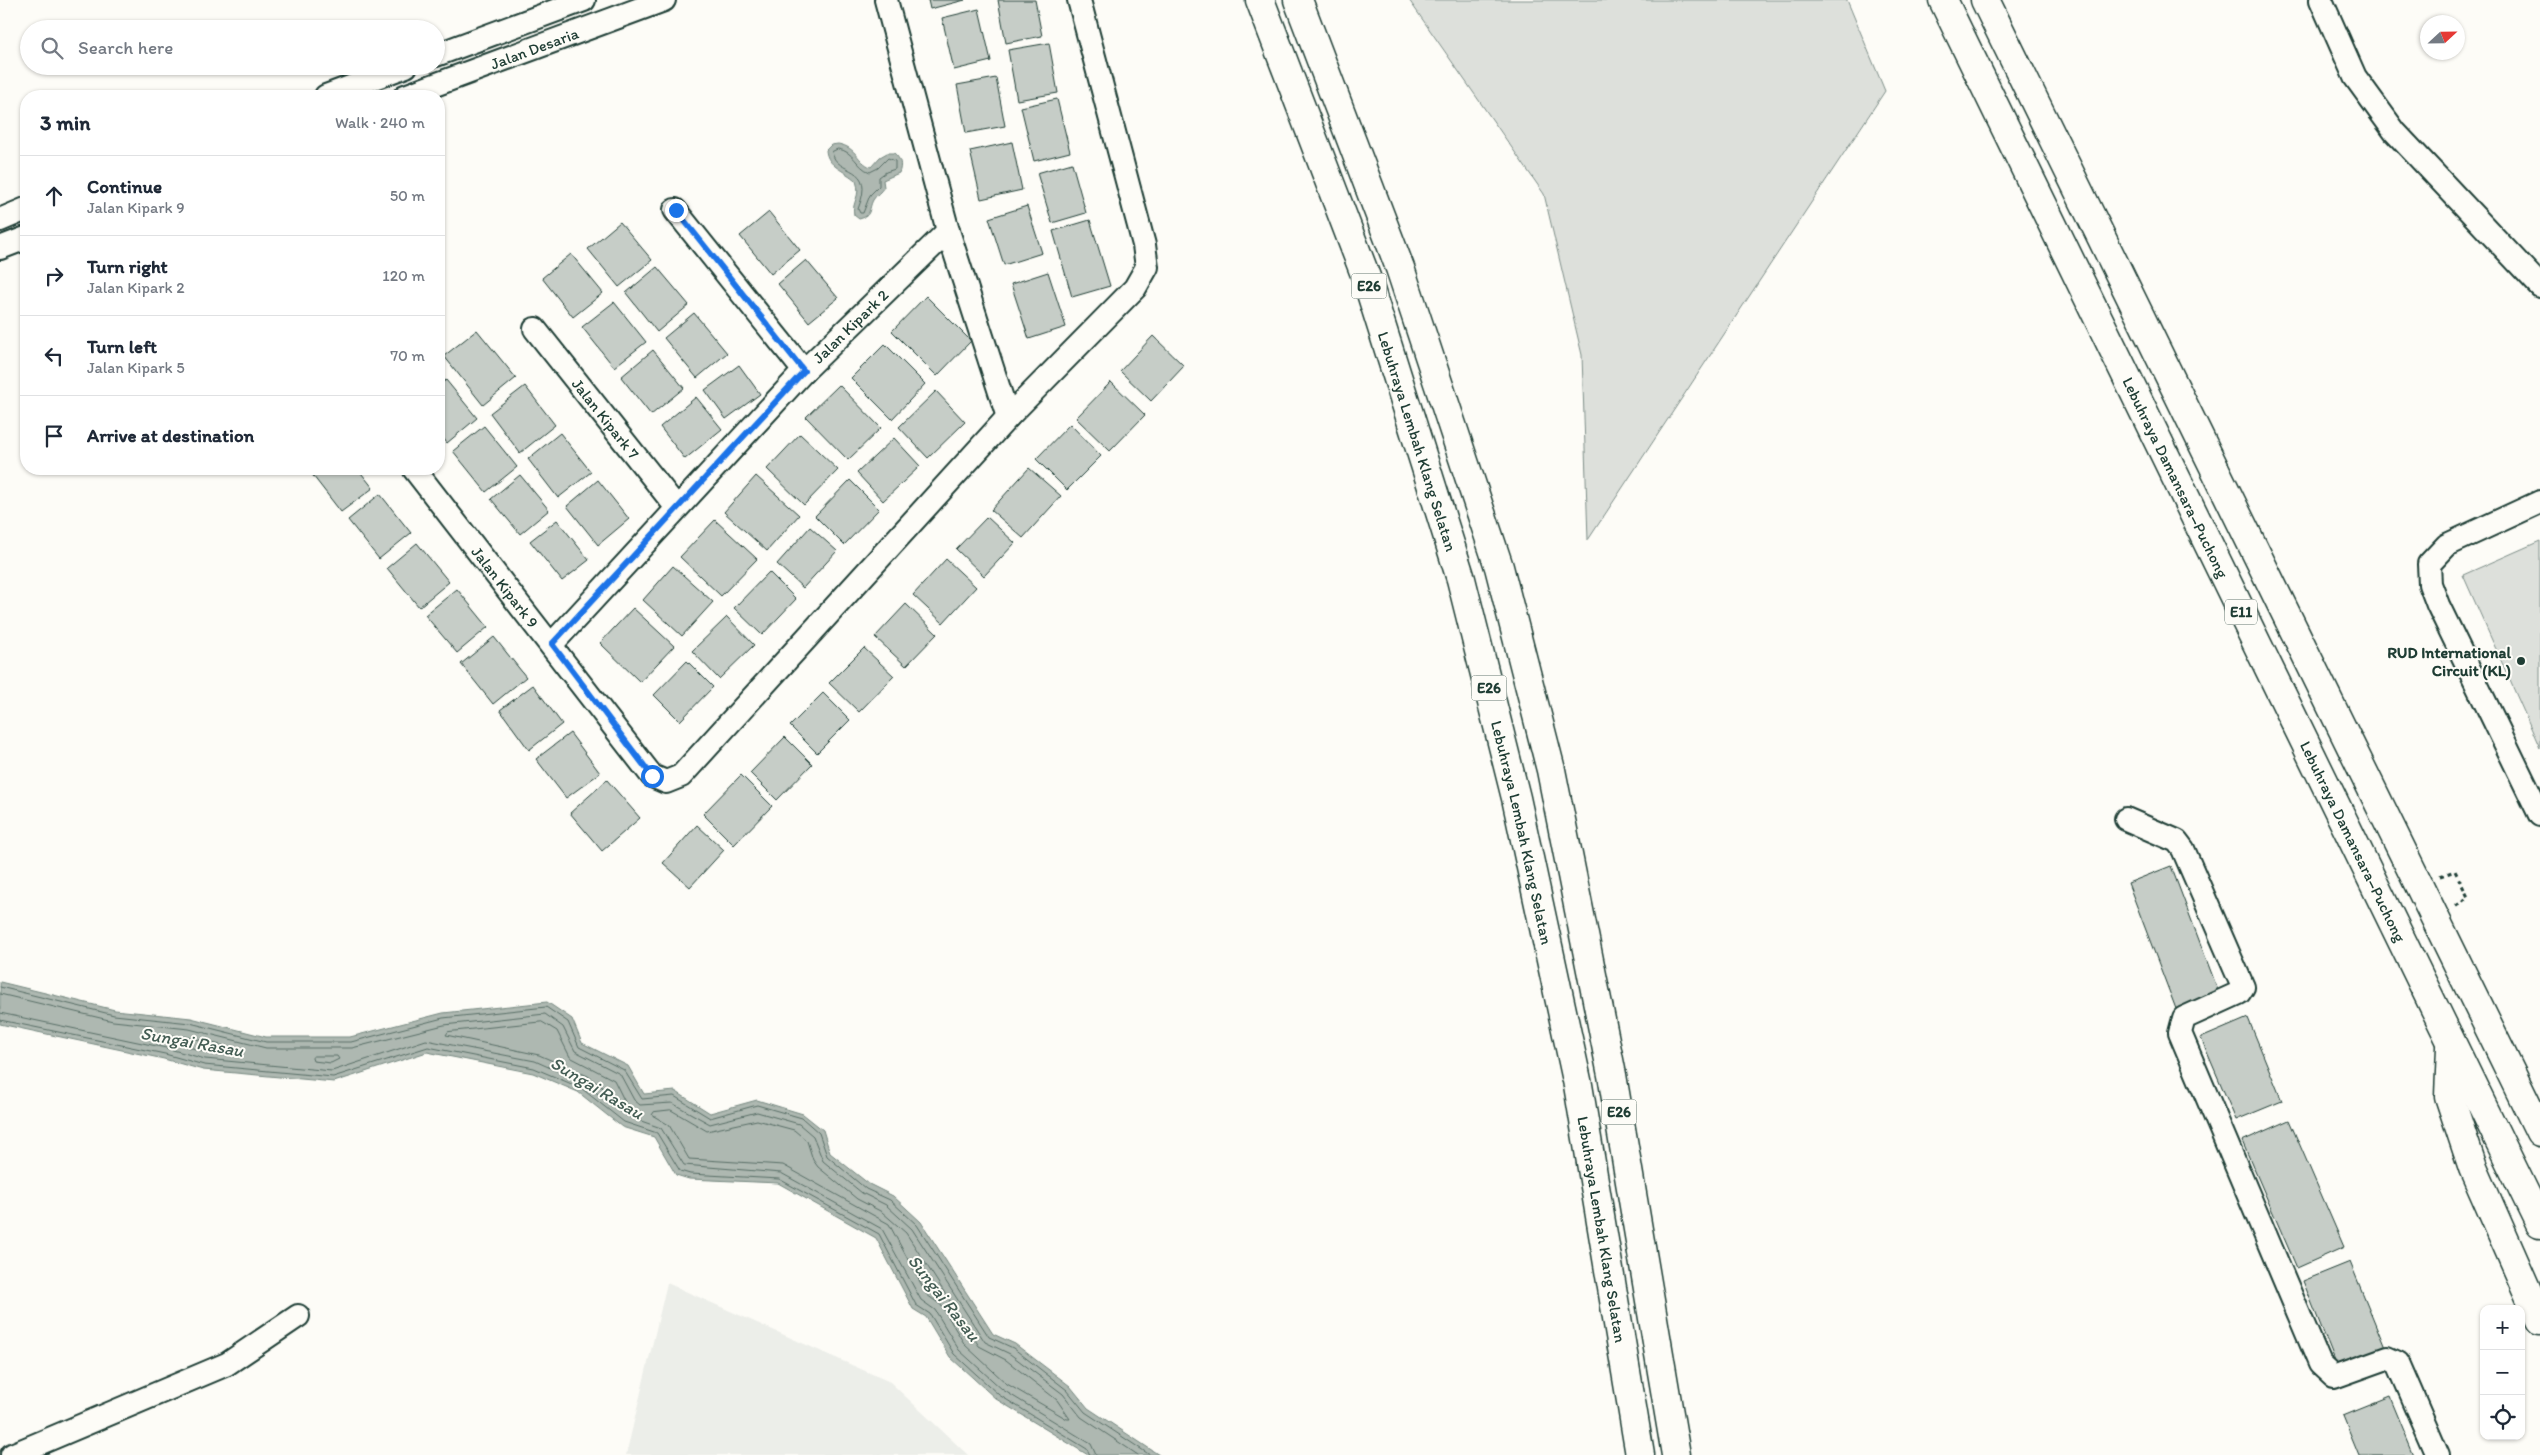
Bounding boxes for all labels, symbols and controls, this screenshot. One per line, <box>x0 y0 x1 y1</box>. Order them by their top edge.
north arrow <box>2420 15 2465 60</box>
search box <box>20 20 445 75</box>
street label: Jalan Desaria <box>488 23 582 73</box>
icon: search <box>38 34 66 62</box>
text: Search here <box>78 36 173 59</box>
text: 3 min <box>40 110 90 135</box>
text: Walk · 240 m <box>335 113 425 132</box>
text: Continue <box>87 175 162 198</box>
icon: ahead <box>40 182 68 210</box>
text: 50 m <box>390 186 425 205</box>
text: Jalan Kipark 9 <box>87 198 185 217</box>
route end <box>665 199 688 222</box>
text: Turn right <box>87 255 168 278</box>
icon: right <box>40 262 68 290</box>
text: 120 m <box>382 266 425 285</box>
road number: E26 <box>1352 274 1386 298</box>
text: Jalan Kipark 2 <box>87 278 185 297</box>
street label: Jalan Kipark 2 <box>809 285 893 367</box>
street label: Lebuhraya Lembah Klang Selatan <box>1374 329 1461 554</box>
text: Turn left <box>87 335 157 358</box>
icon: left <box>40 342 68 370</box>
text: 70 m <box>390 346 425 365</box>
text: Jalan Kipark 5 <box>87 358 185 377</box>
street label: Lebuhraya Damansara–Puchong <box>2118 374 2233 582</box>
street label: Jalan Kipark 7 <box>568 375 643 463</box>
icon: arrive <box>40 422 68 450</box>
text: Arrive at destination <box>87 424 254 447</box>
street label: Jalan Kipark 9 <box>467 543 542 632</box>
road number: E11 <box>2225 600 2257 624</box>
place label: RUD International Circuit (KL) <box>2387 643 2511 681</box>
marker: RUD International Circuit (KL) <box>2515 655 2527 667</box>
road number: E26 <box>1472 676 1506 700</box>
street label: Lebuhraya Lembah Klang Selatan <box>1487 719 1556 946</box>
street label: Lebuhraya Damansara–Puchong <box>2296 738 2410 946</box>
route start <box>641 765 664 788</box>
water label: Sungai Rasau <box>139 1022 246 1062</box>
water label: Sungai Rasau <box>547 1052 648 1125</box>
road number: E26 <box>1602 1100 1636 1124</box>
street label: Lebuhraya Lembah Klang Selatan <box>1573 1115 1630 1344</box>
water label: Sungai Rasau <box>903 1250 985 1347</box>
map controls <box>2480 1305 2525 1440</box>
button: + <box>2480 1305 2525 1350</box>
button: − <box>2480 1350 2525 1395</box>
button: locate <box>2480 1395 2525 1440</box>

